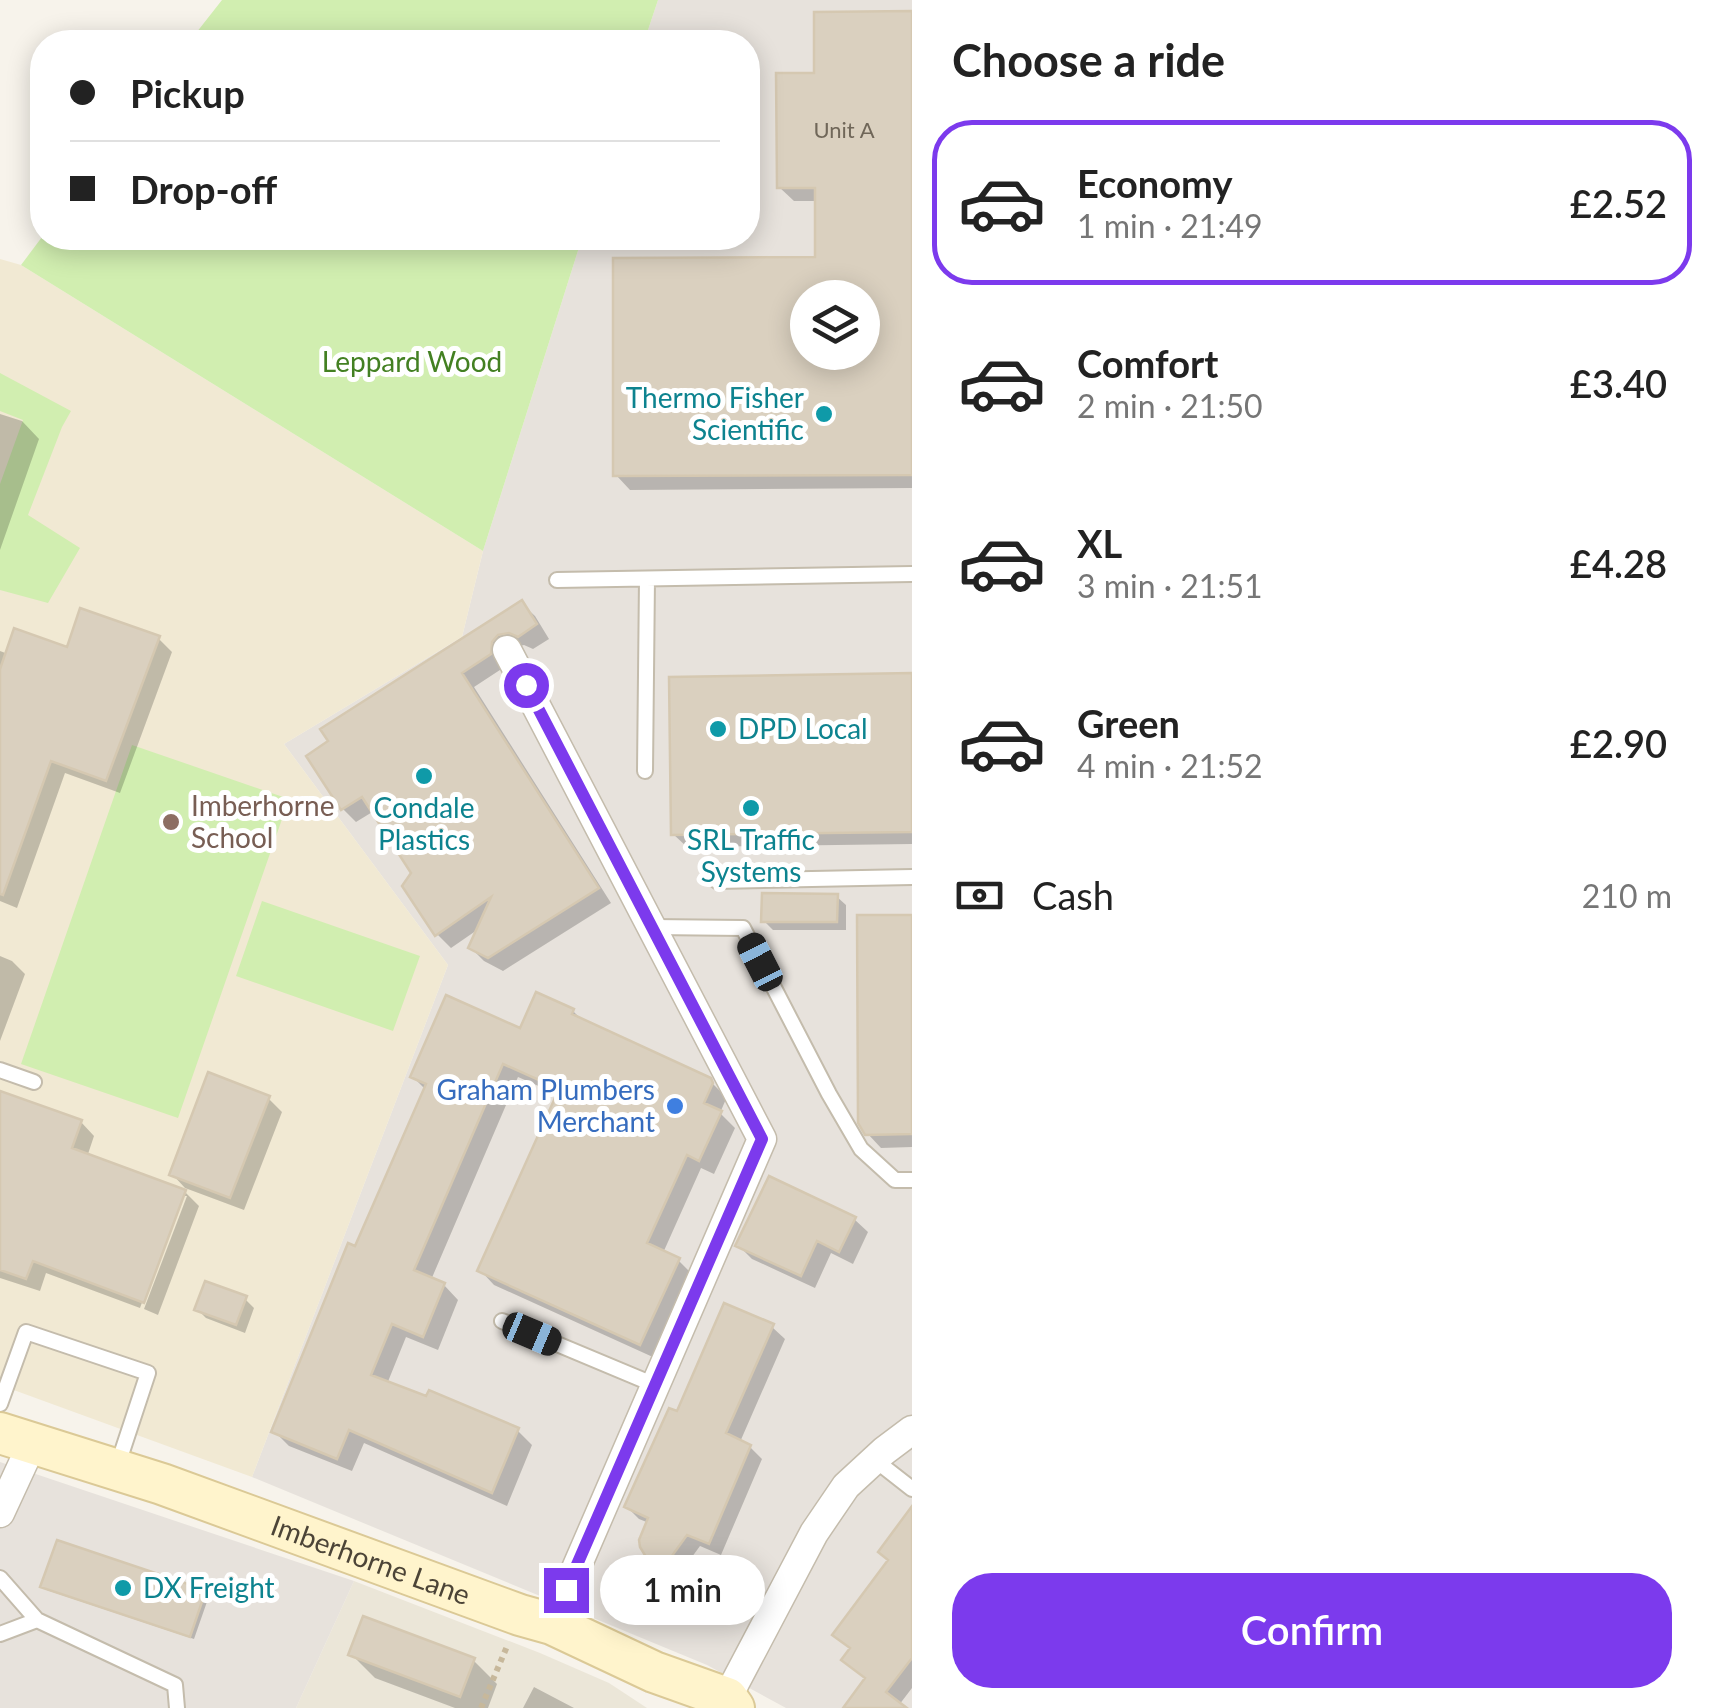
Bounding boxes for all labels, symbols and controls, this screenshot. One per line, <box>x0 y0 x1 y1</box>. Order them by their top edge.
text: Choose a ride <box>952 33 1225 87</box>
text: Pickup <box>130 70 245 116</box>
house number: Unit A <box>813 116 875 143</box>
icon: car <box>957 158 1047 248</box>
text: Economy <box>1077 160 1232 206</box>
text: Drop-off <box>130 166 277 212</box>
text: £2.52 <box>1570 180 1667 226</box>
text: 1 min · 21:49 <box>1077 206 1263 245</box>
map controls <box>790 280 880 370</box>
button: layers <box>790 280 880 370</box>
icon: car <box>957 338 1047 428</box>
text: Comfort <box>1077 340 1218 386</box>
park label: Leppard Wood <box>322 344 502 378</box>
text: £3.40 <box>1570 360 1667 406</box>
place label: Thermo Fisher Scientific <box>626 380 804 446</box>
text: 2 min · 21:50 <box>1077 386 1263 425</box>
marker: Thermo Fisher Scientific <box>813 403 835 425</box>
icon: car <box>957 518 1047 608</box>
text: XL <box>1077 520 1122 566</box>
text: £4.28 <box>1570 540 1667 586</box>
text: 3 min · 21:51 <box>1077 566 1263 605</box>
route start <box>504 663 549 708</box>
icon: car <box>957 698 1047 788</box>
text: Green <box>1077 700 1180 746</box>
place label: DPD Local <box>738 711 868 745</box>
marker: DPD Local <box>707 718 729 740</box>
text: £2.90 <box>1570 720 1667 766</box>
text: 4 min · 21:52 <box>1077 746 1263 785</box>
marker: Condale Plastics <box>413 765 435 787</box>
place label: Imberhorne School <box>191 788 334 854</box>
place label: Condale Plastics <box>374 790 474 856</box>
marker: SRL Traffic Systems <box>740 797 762 819</box>
marker: Imberhorne School <box>160 811 182 833</box>
place label: SRL Traffic Systems <box>687 822 815 888</box>
icon: cash <box>952 868 1007 923</box>
text: Cash <box>1032 872 1114 918</box>
text: 210 m <box>1582 876 1672 915</box>
car <box>733 928 787 996</box>
place label: Graham Plumbers Merchant <box>436 1072 655 1138</box>
marker: Graham Plumbers Merchant <box>664 1095 686 1117</box>
car <box>499 1308 565 1360</box>
street label: Imberhorne Lane <box>267 1507 475 1611</box>
callout: 1 min <box>601 1555 766 1625</box>
route end <box>544 1568 589 1613</box>
place label: DX Freight <box>143 1570 275 1604</box>
text: 1 min <box>643 1570 722 1609</box>
button: Confirm <box>952 1573 1672 1688</box>
marker: DX Freight <box>112 1577 134 1599</box>

